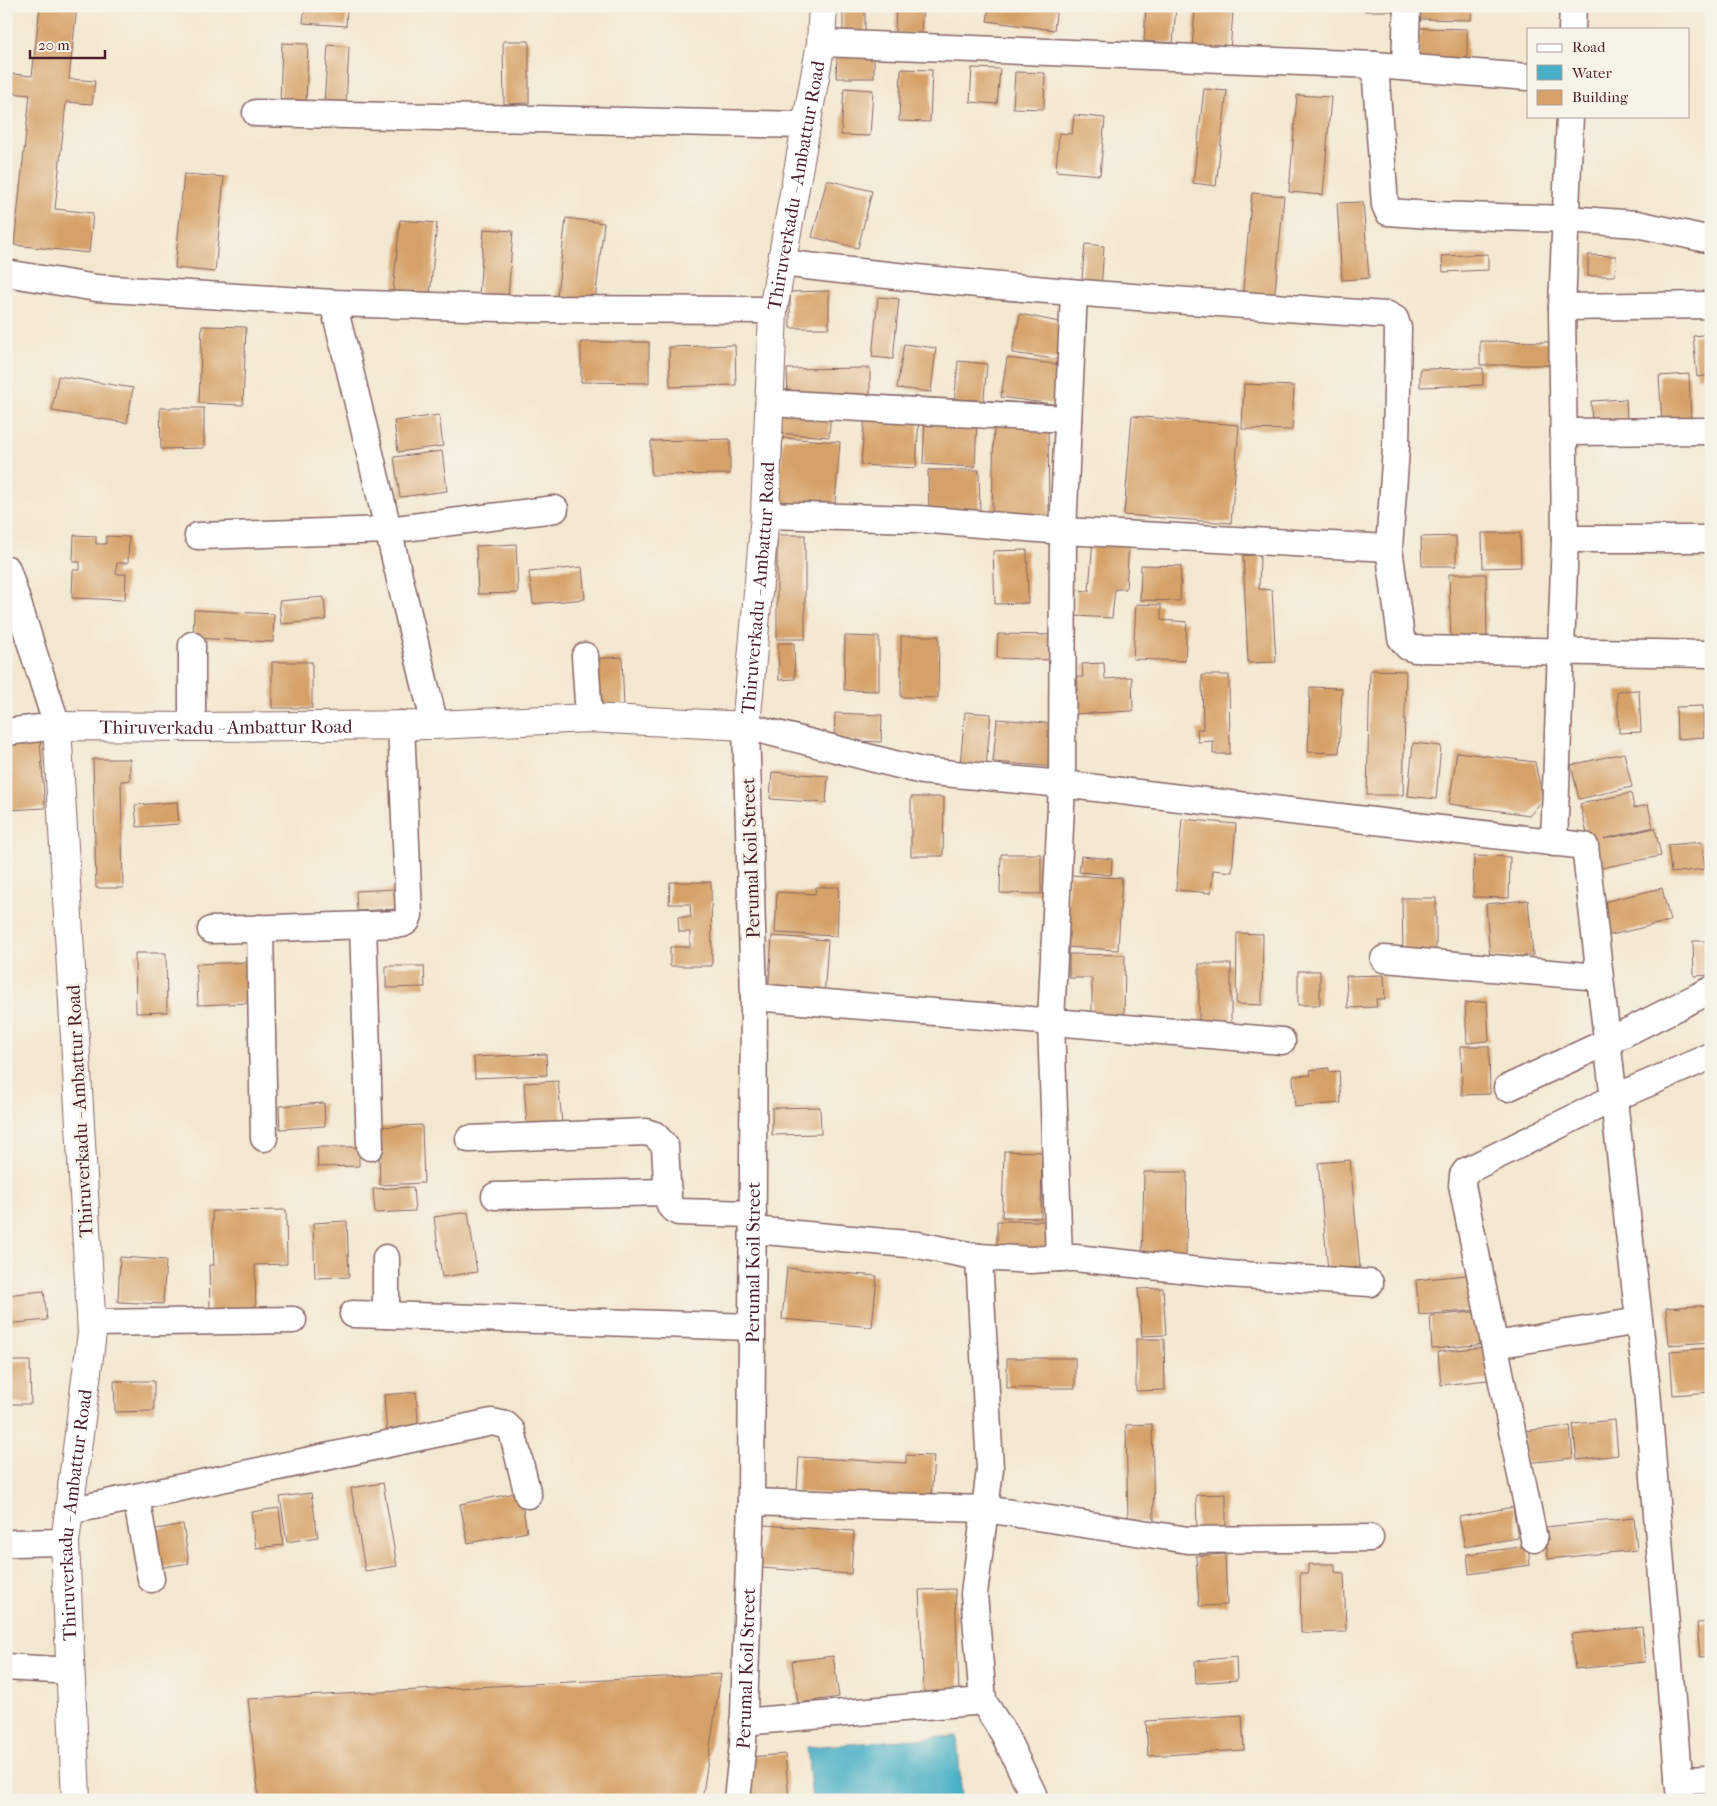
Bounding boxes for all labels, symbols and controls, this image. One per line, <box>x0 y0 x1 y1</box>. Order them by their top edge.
scale bar <box>30 28 105 60</box>
legend <box>1527 28 1690 118</box>
text: 20 m <box>38 36 70 54</box>
text: Road <box>1572 38 1606 56</box>
street label: Thiruverkadu - Ambattur Road <box>763 58 830 312</box>
text: Water <box>1571 64 1612 82</box>
text: Building <box>1572 88 1629 106</box>
street label: Thiruverkadu - Ambattur Road <box>737 461 779 715</box>
street label: Thiruverkadu - Ambattur Road <box>99 716 353 739</box>
street label: Perumal Koil Street <box>737 777 765 939</box>
street label: Thiruverkadu - Ambattur Road <box>62 983 98 1238</box>
street label: Perumal Koil Street <box>742 1181 765 1343</box>
street label: Thiruverkadu - Ambattur Road <box>55 1387 97 1641</box>
street label: Perumal Koil Street <box>732 1587 760 1750</box>

